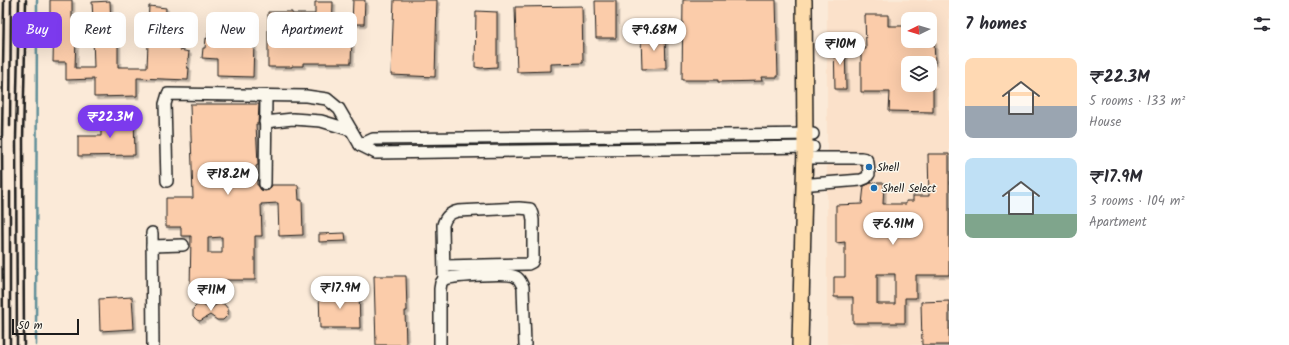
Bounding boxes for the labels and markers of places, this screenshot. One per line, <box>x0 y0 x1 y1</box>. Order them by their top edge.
pin: ₹9.68M <box>621 18 687 52</box>
pin: ₹10M <box>816 32 864 66</box>
pin: ₹22.3M <box>77 105 143 139</box>
place label: Shell <box>877 159 899 177</box>
pin: ₹18.2M <box>195 162 261 196</box>
marker: Shell <box>864 162 874 172</box>
place label: Shell Select <box>882 180 937 198</box>
marker: Shell Select <box>869 183 879 193</box>
pin: ₹6.91M <box>860 212 926 246</box>
pin: ₹17.9M <box>307 276 373 310</box>
pin: ₹11M <box>187 278 235 312</box>

